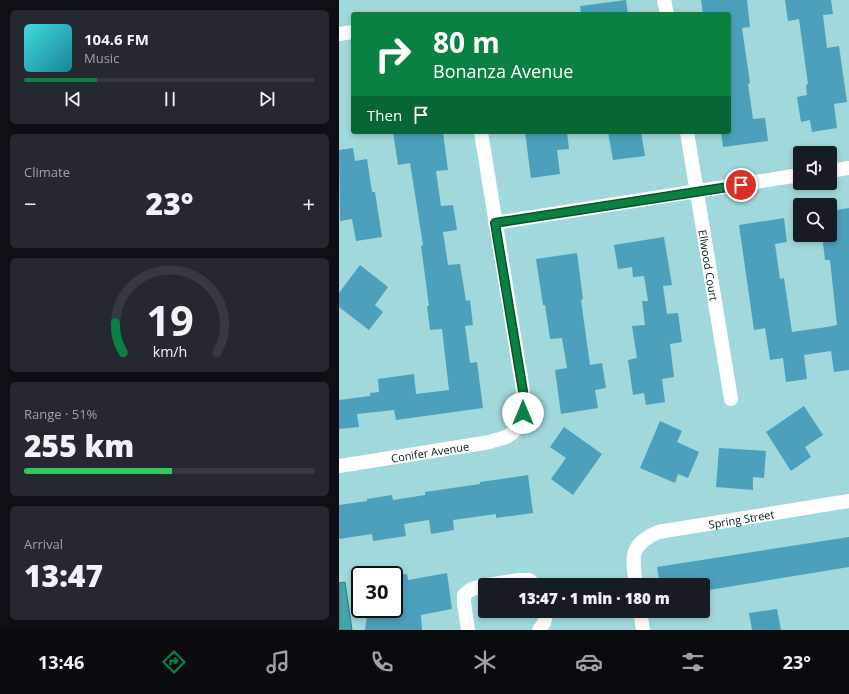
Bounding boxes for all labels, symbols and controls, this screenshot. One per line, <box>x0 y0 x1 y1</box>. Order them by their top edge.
text: 80 m <box>433 23 500 61</box>
icon: right <box>367 28 419 80</box>
text: 104.6 FM <box>84 29 149 49</box>
text: Music <box>84 49 119 67</box>
text: Bonanza Avenue <box>433 59 573 83</box>
icon: previous <box>62 88 84 110</box>
icon: pause <box>159 88 181 110</box>
icon: next <box>256 88 278 110</box>
icon: arrive <box>410 104 432 126</box>
text: Then <box>367 105 402 125</box>
map controls <box>793 146 837 242</box>
button: sound <box>793 146 837 190</box>
text: Climate <box>24 163 70 181</box>
pin <box>724 168 758 202</box>
icon: arrive <box>730 174 752 196</box>
text: 23° <box>146 183 193 224</box>
text: − <box>24 188 37 218</box>
text: + <box>302 188 315 218</box>
button: search <box>793 198 837 242</box>
street label: Ellwood Court <box>696 229 722 302</box>
text: 19 <box>146 292 193 348</box>
text: km/h <box>152 342 187 361</box>
position arrow <box>502 392 544 434</box>
text: Range · 51% <box>24 405 97 423</box>
text: 255 km <box>24 425 134 466</box>
street label: Conifer Avenue <box>390 438 470 465</box>
street label: Spring Street <box>707 506 775 531</box>
text: Arrival <box>24 535 63 553</box>
text: 13:47 <box>24 555 103 596</box>
speed limit sign: 30 <box>351 566 403 618</box>
text: 13:47 · 1 min · 180 m <box>518 588 670 608</box>
icon: directions <box>160 648 188 676</box>
icon: music <box>264 648 292 676</box>
icon: phone <box>368 648 396 676</box>
icon: climate <box>471 648 499 676</box>
icon: car <box>575 648 603 676</box>
icon: filters <box>679 648 707 676</box>
text: 13:46 <box>38 650 84 674</box>
text: 23° <box>783 650 811 674</box>

